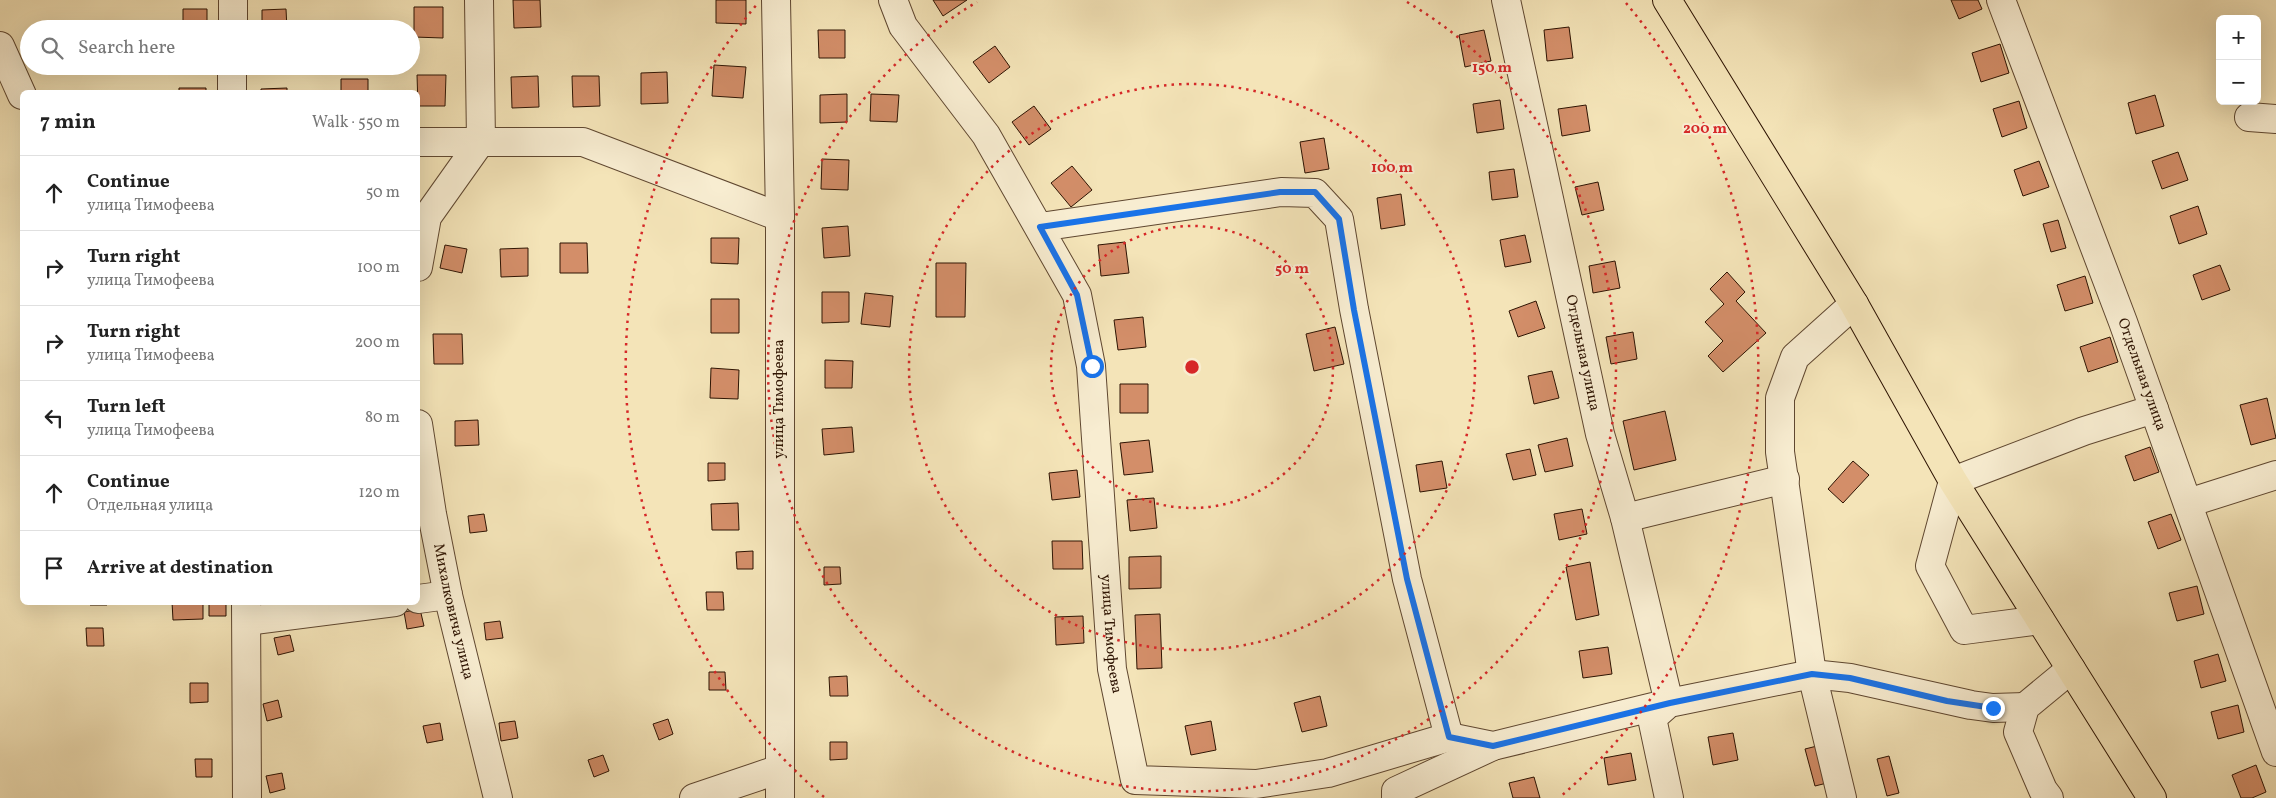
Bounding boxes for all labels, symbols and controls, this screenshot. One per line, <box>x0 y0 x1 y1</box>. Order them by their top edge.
map controls <box>2216 15 2261 105</box>
button: + <box>2216 15 2261 60</box>
search box <box>20 20 420 75</box>
icon: search <box>38 34 66 62</box>
text: Search here <box>78 35 175 61</box>
text: 150 m <box>1472 58 1512 79</box>
button: − <box>2216 60 2261 105</box>
text: 7 min <box>40 108 96 137</box>
text: Walk · 550 m <box>312 112 400 134</box>
text: 200 m <box>1683 119 1727 140</box>
text: 100 m <box>1371 158 1414 179</box>
text: Continue <box>87 169 170 195</box>
icon: ahead <box>40 179 68 207</box>
text: 50 m <box>366 182 400 204</box>
text: улица Тимофеева <box>87 195 215 217</box>
text: Turn right <box>87 244 180 270</box>
icon: right <box>40 254 68 282</box>
text: 100 m <box>357 257 400 279</box>
text: 50 m <box>1275 259 1309 280</box>
text: улица Тимофеева <box>87 270 215 292</box>
street label: Отдельная улица <box>1559 293 1605 413</box>
street label: Отдельная улица <box>2112 315 2171 434</box>
text: Turn right <box>87 319 180 345</box>
icon: right <box>40 329 68 357</box>
text: 200 m <box>355 332 400 354</box>
street label: улица Тимофеева <box>769 339 790 459</box>
text: улица Тимофеева <box>87 345 215 367</box>
route start <box>1081 355 1104 378</box>
centre of rings <box>1183 358 1201 376</box>
text: Turn left <box>87 394 166 420</box>
icon: left <box>40 404 68 432</box>
text: 80 m <box>365 407 400 429</box>
text: улица Тимофеева <box>87 420 215 442</box>
text: Continue <box>87 469 170 495</box>
icon: ahead <box>40 479 68 507</box>
text: 120 m <box>358 482 400 504</box>
text: Отдельная улица <box>87 495 213 517</box>
street label: Михалковича улица <box>428 542 479 682</box>
icon: arrive <box>40 554 68 582</box>
text: Arrive at destination <box>87 555 273 581</box>
street label: улица Тимофеева <box>1095 574 1127 696</box>
route end <box>1982 697 2005 720</box>

